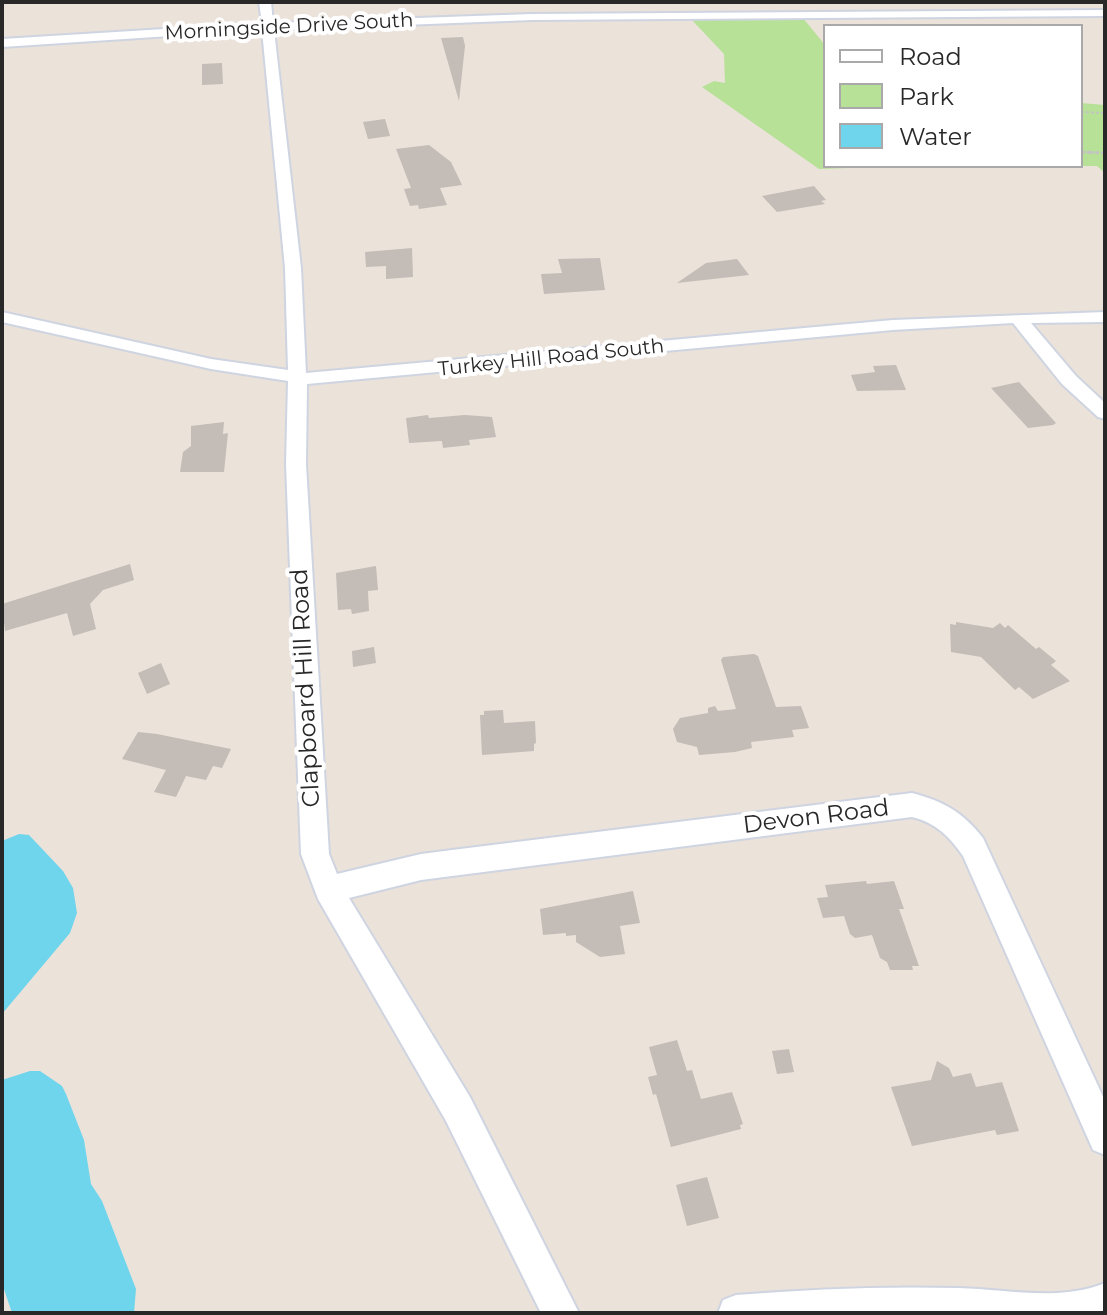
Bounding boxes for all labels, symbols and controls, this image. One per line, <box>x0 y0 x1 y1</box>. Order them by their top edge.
street label: Morningside Drive South <box>164 8 414 46</box>
legend <box>823 24 1083 168</box>
text: Road <box>899 42 962 71</box>
text: Park <box>899 82 954 111</box>
text: Water <box>899 122 972 151</box>
street label: Turkey Hill Road South <box>437 334 665 382</box>
street label: Clapboard Hill Road <box>285 568 327 808</box>
street label: Devon Road <box>741 794 891 840</box>

